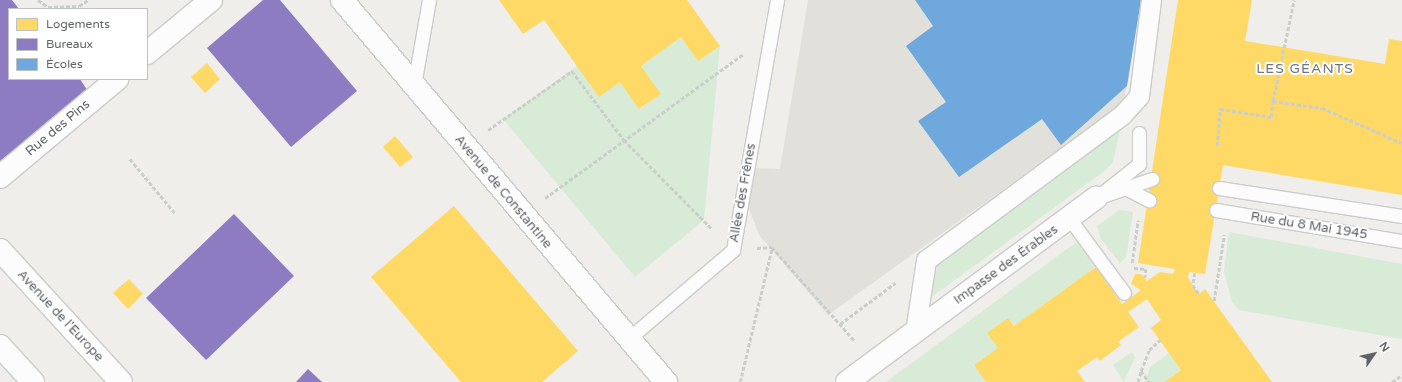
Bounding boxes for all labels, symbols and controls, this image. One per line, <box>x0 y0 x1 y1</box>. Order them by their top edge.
legend <box>8 8 148 80</box>
text: Logements <box>46 17 110 31</box>
text: Bureaux <box>46 37 93 51</box>
text: Écoles <box>46 57 83 71</box>
district label: LES GÉANTS <box>1256 61 1354 77</box>
street label: Rue des Pins <box>23 97 93 159</box>
street label: Avenue de Constantine <box>451 132 555 252</box>
street label: Allée des Frênes <box>727 142 759 244</box>
street label: Rue du 8 Mai 1945 <box>1249 209 1369 243</box>
street label: Impasse des Érables <box>951 222 1061 308</box>
street label: Avenue de l'Europe <box>14 267 106 365</box>
north arrow <box>1354 334 1394 374</box>
text: N <box>1377 340 1392 354</box>

